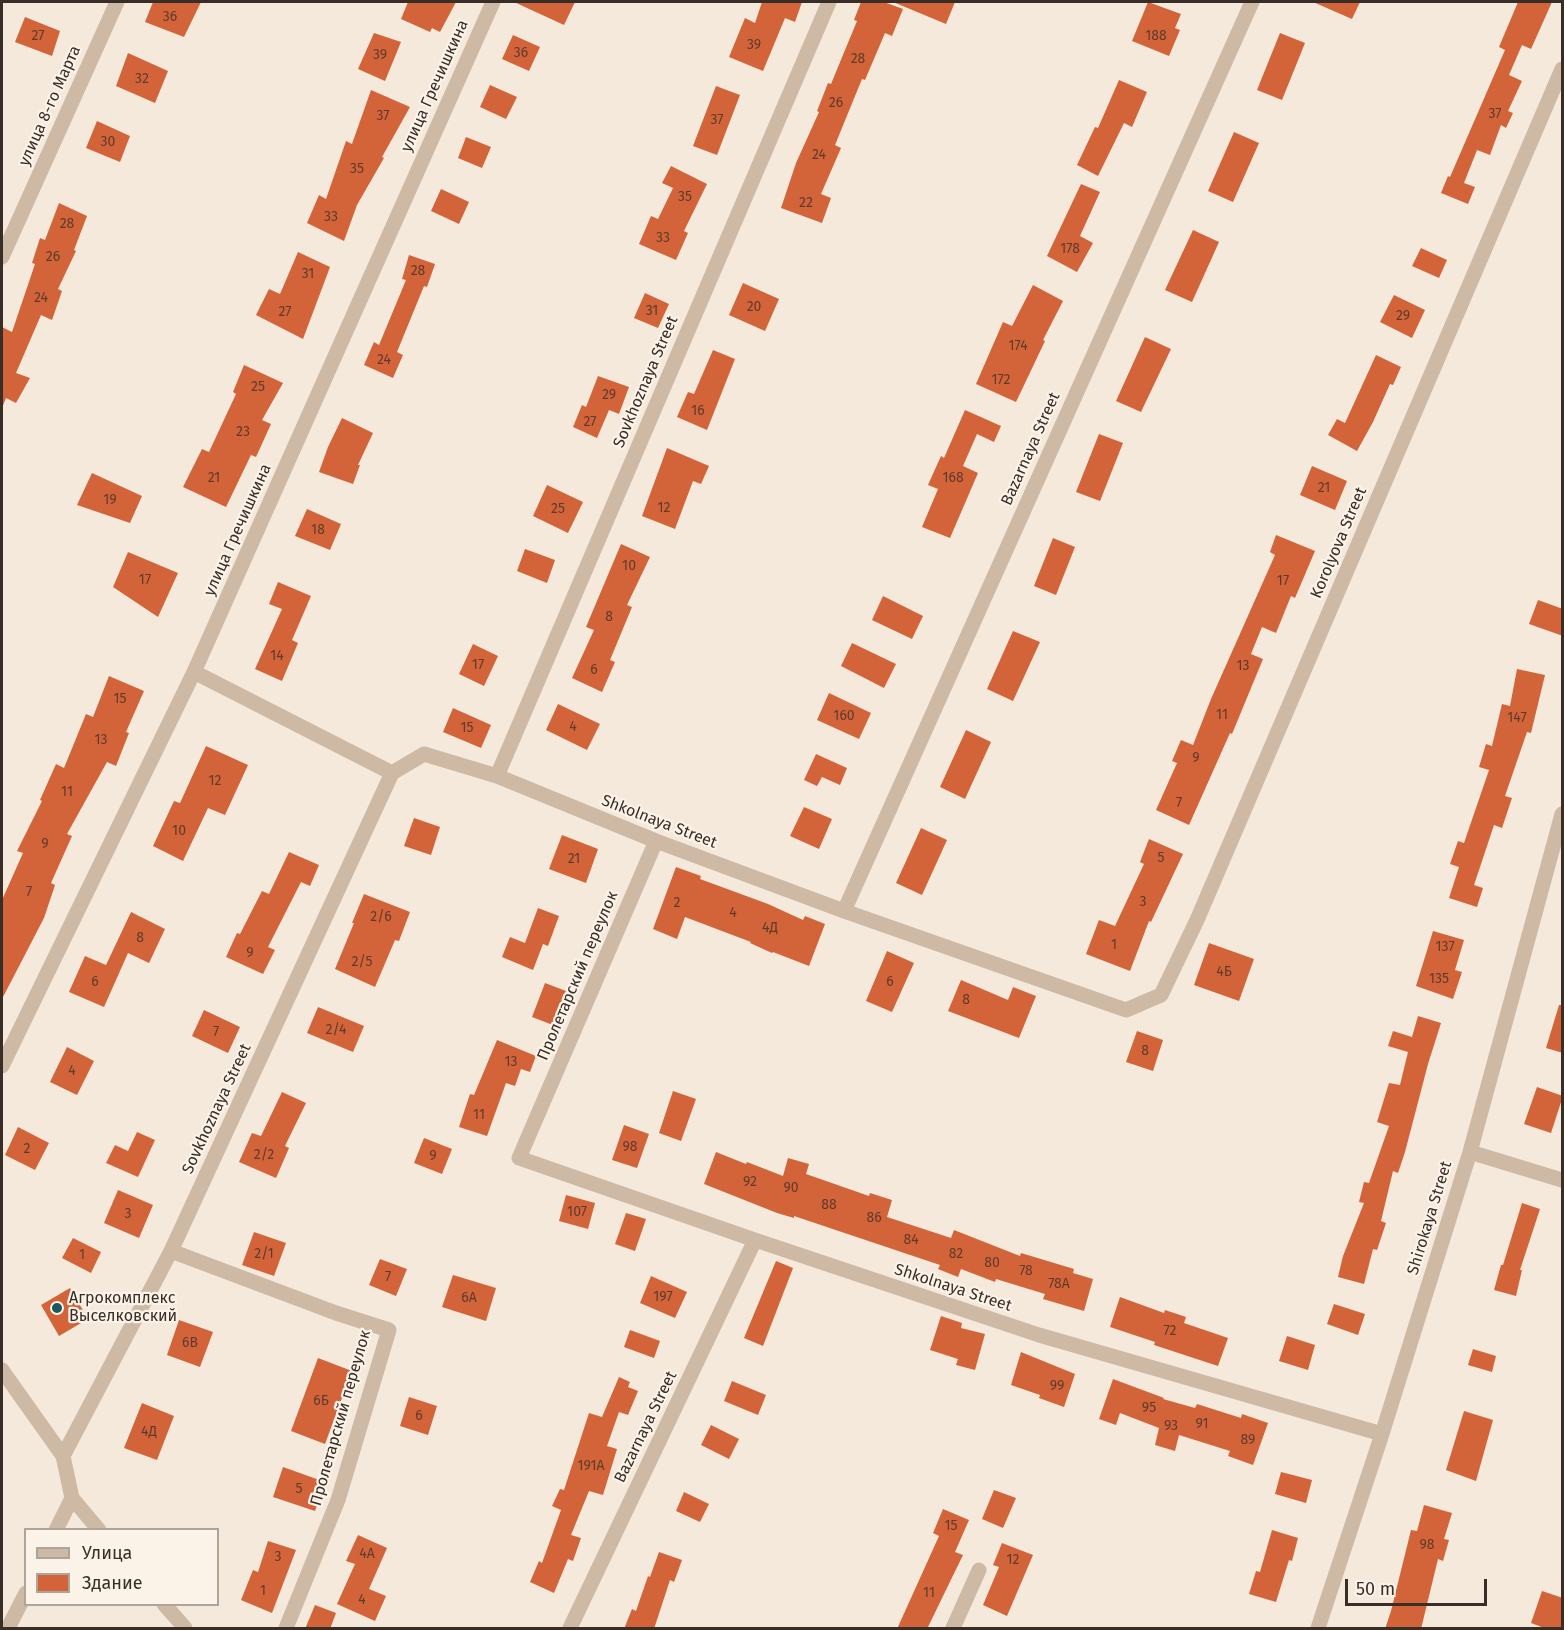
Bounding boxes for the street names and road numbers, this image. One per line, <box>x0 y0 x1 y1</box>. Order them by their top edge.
street label: улица Гречишкина <box>397 17 473 155</box>
street label: улица 8-го Марта <box>15 43 85 169</box>
street label: Sovkhoznaya Street <box>610 313 682 451</box>
street label: Bazarnaya Street <box>997 389 1065 509</box>
street label: улица Гречишкина <box>200 461 276 599</box>
street label: Korolyova Street <box>1307 484 1371 602</box>
street label: Shkolnaya Street <box>599 791 719 853</box>
street label: Пролетарский переулок <box>534 888 622 1064</box>
street label: Sovkhoznaya Street <box>178 1041 256 1177</box>
street label: Shirokaya Street <box>1404 1159 1456 1277</box>
street label: Shkolnaya Street <box>892 1260 1014 1316</box>
street label: Пролетарский переулок <box>307 1328 375 1508</box>
street label: Bazarnaya Street <box>611 1368 681 1486</box>

